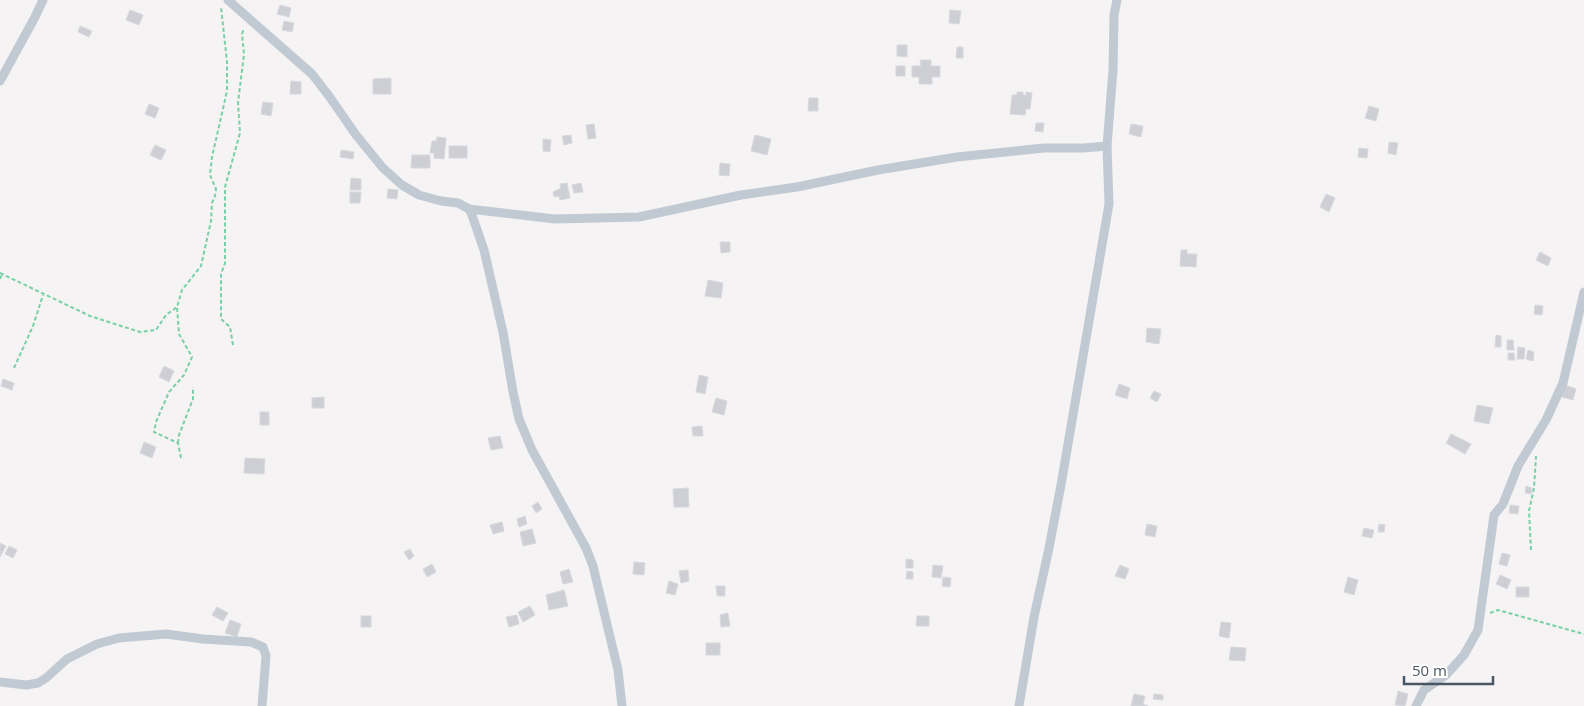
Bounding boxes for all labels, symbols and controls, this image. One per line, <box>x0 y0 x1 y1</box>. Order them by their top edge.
scale bar <box>1404 654 1493 686</box>
text: 50 m <box>1412 660 1447 680</box>

